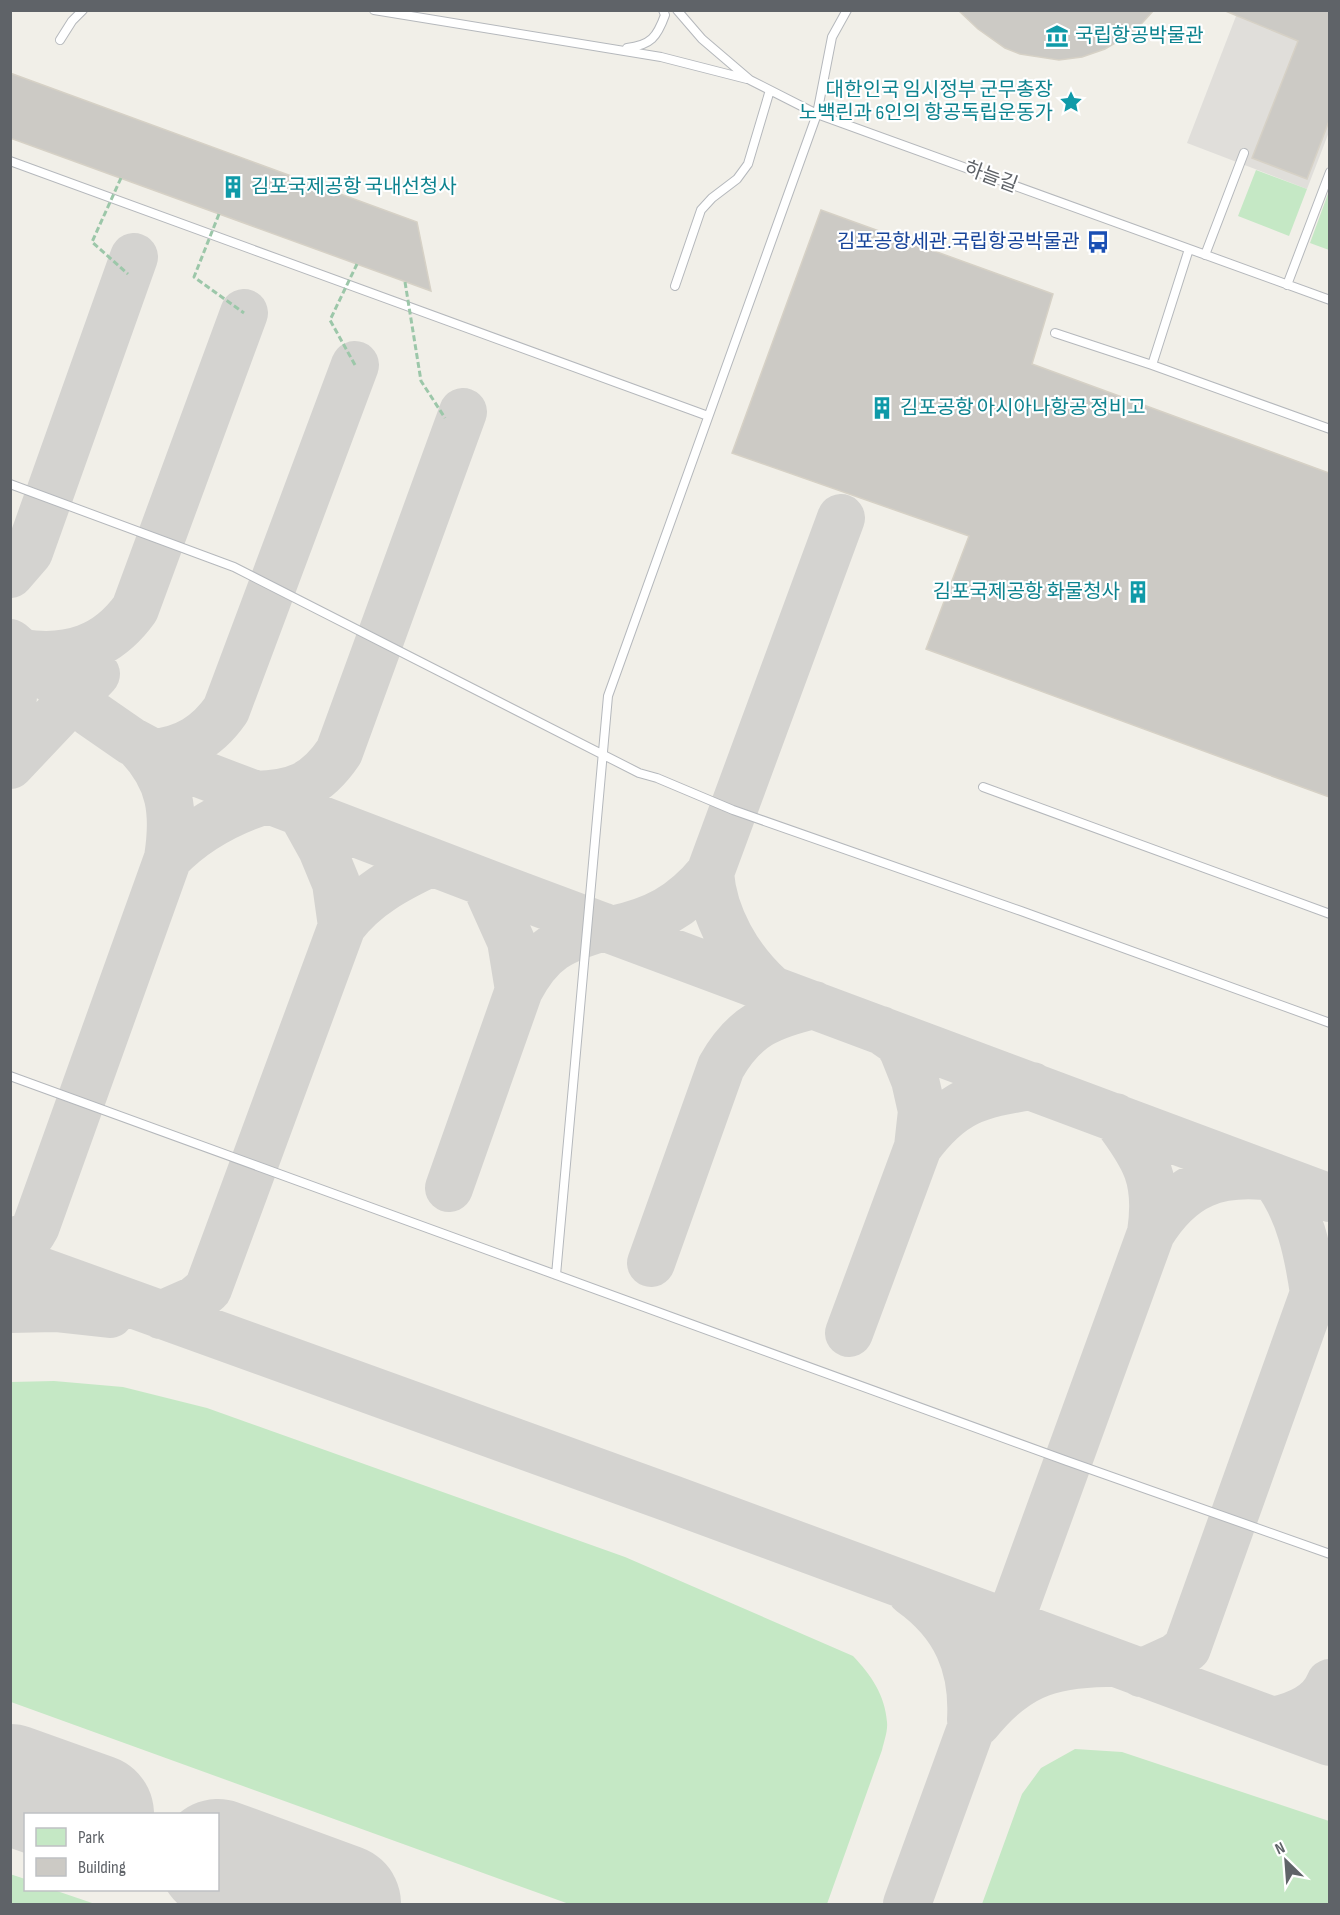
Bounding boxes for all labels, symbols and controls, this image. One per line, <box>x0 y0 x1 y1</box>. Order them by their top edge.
museum icon: 국립항공박물관 <box>1044 23 1070 49</box>
place label: 국립항공박물관 <box>1075 24 1204 48</box>
place label: 대한인국 임시정부 군무총장 노백린과 6인의 항공독립운동가 <box>799 78 1053 125</box>
place icon: 대한인국 임시정부 군무총장 노백린과 6인의 항공독립운동가 <box>1058 89 1084 115</box>
street label: 하늘길 <box>961 156 1021 198</box>
building icon: 김포국제공항 국내선청사 <box>220 174 246 200</box>
place label: 김포국제공항 국내선청사 <box>251 175 457 199</box>
bus stop icon: 김포공항세관.국립항공박물관 <box>1085 229 1111 255</box>
place label: 김포공항세관.국립항공박물관 <box>837 230 1080 254</box>
building icon: 김포공항 아시아나항공 정비고 <box>869 395 895 421</box>
place label: 김포공항 아시아나항공 정비고 <box>900 396 1146 420</box>
building icon: 김포국제공항 화물청사 <box>1125 579 1151 605</box>
place label: 김포국제공항 화물청사 <box>933 580 1120 604</box>
legend <box>24 1813 219 1891</box>
text: Park <box>78 1827 104 1848</box>
north arrow <box>1256 1831 1316 1891</box>
text: N <box>1272 1838 1288 1859</box>
text: Building <box>78 1857 126 1878</box>

